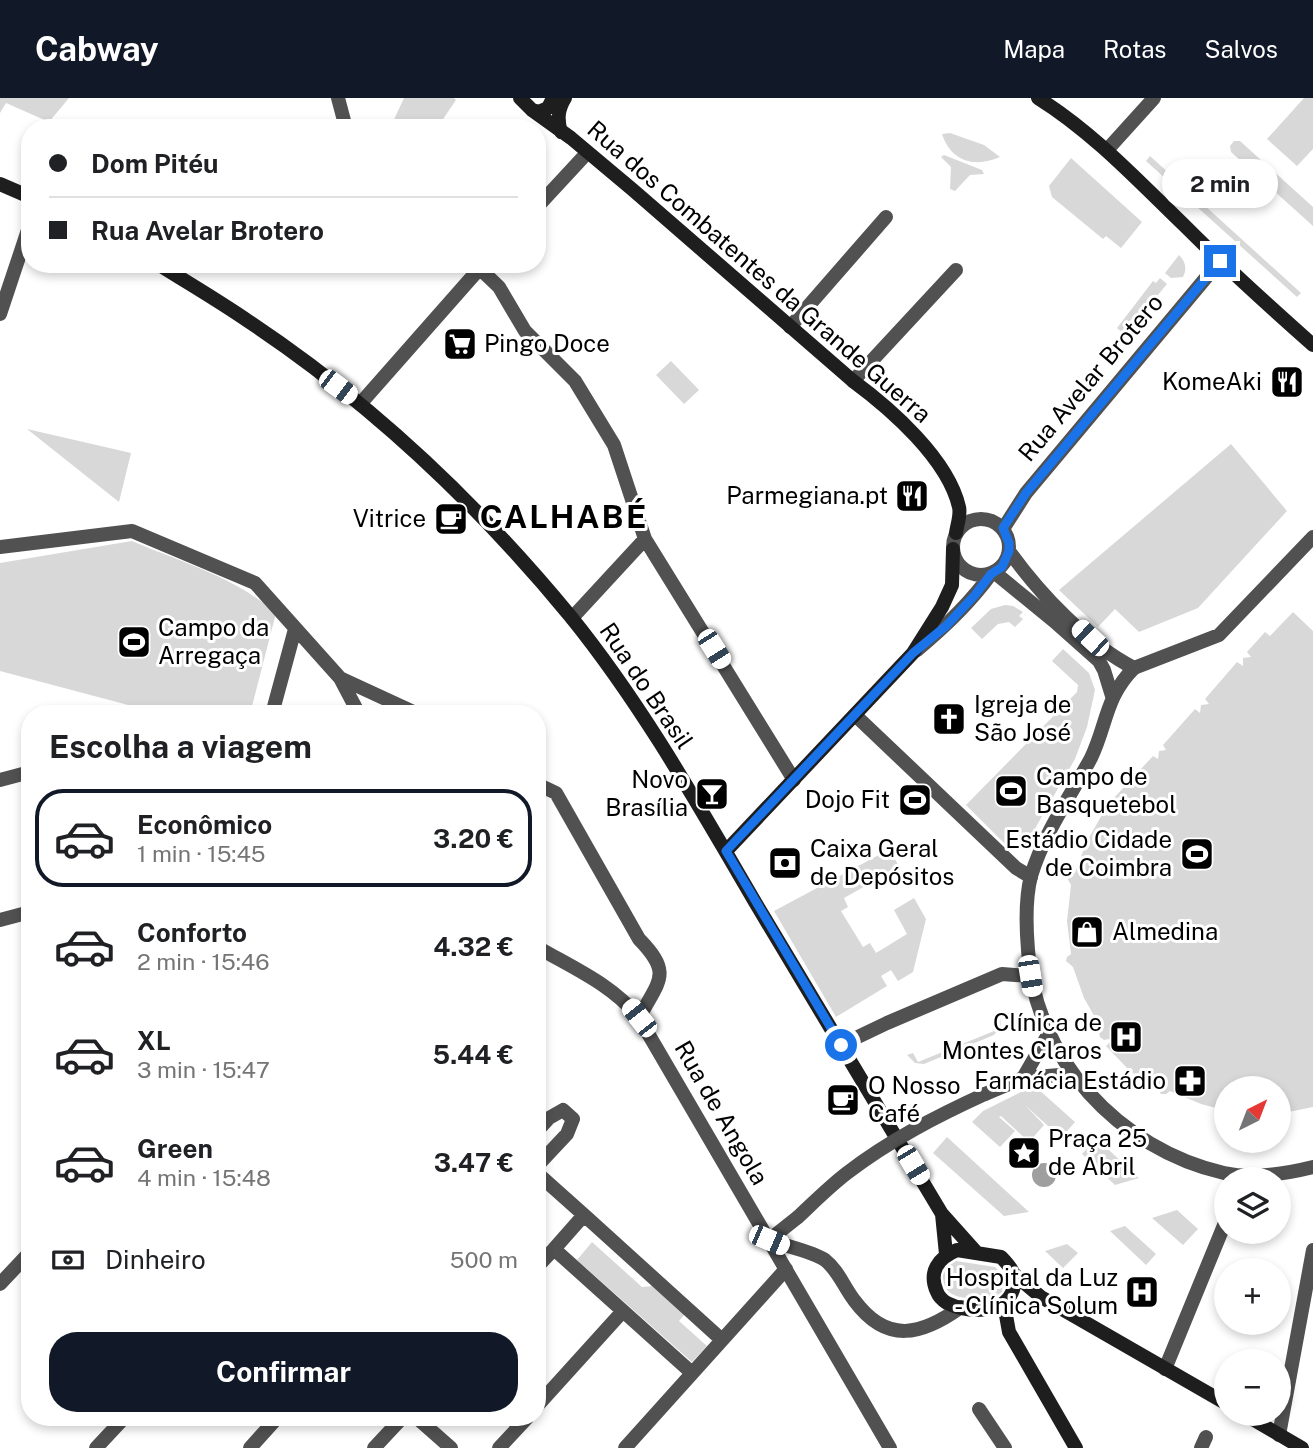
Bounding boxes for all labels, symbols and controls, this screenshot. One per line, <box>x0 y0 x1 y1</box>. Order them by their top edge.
text: Cabway <box>35 30 159 68</box>
text: Mapa <box>1003 35 1065 63</box>
text: Rotas <box>1103 35 1166 63</box>
text: Salvos <box>1204 35 1278 63</box>
street label: Rua dos Combatentes da Grande Guerra <box>582 114 937 428</box>
text: Dom Pitéu <box>91 148 219 179</box>
callout: 2 min <box>1162 159 1278 208</box>
text: 2 min <box>1190 170 1250 197</box>
text: Rua Avelar Brotero <box>91 215 324 246</box>
route end <box>1204 245 1236 277</box>
street label: Rua Avelar Brotero <box>1012 288 1168 467</box>
supermarket icon: Pingo Doce <box>441 325 479 363</box>
place label: Pingo Doce <box>484 329 610 357</box>
restaurant icon: KomeAki <box>1268 363 1306 401</box>
car <box>315 366 362 408</box>
place label: KomeAki <box>1162 367 1262 395</box>
restaurant icon: Parmegiana.pt <box>893 477 931 515</box>
place label: Parmegiana.pt <box>726 481 888 509</box>
district label: CALHABÉ <box>480 498 648 535</box>
cafe icon: Vitrice <box>432 500 470 538</box>
place label: Vitrice <box>353 504 426 532</box>
place label: Campo da Arregaça <box>158 613 269 669</box>
car <box>1068 616 1113 660</box>
street label: Rua do Brasil <box>594 617 699 754</box>
sports icon: Campo da Arregaça <box>115 623 153 661</box>
car <box>694 626 735 672</box>
place label: Igreja de São José <box>974 690 1071 746</box>
church icon: Igreja de São José <box>930 700 968 738</box>
text: Escolha a viagem <box>49 728 312 765</box>
place label: Campo de Basquetebol <box>1036 762 1176 818</box>
place label: Novo Brasília <box>605 765 688 821</box>
sports icon: Campo de Basquetebol <box>992 772 1030 810</box>
bar icon: Novo Brasília <box>693 775 731 813</box>
sports icon: Dojo Fit <box>896 781 934 819</box>
place label: Dojo Fit <box>805 785 890 813</box>
icon: car <box>53 807 116 870</box>
text: Econômico <box>137 809 272 840</box>
text: 3.20 € <box>433 823 514 854</box>
place label: Estádio Cidade de Coimbra <box>1005 825 1172 881</box>
place label: Caixa Geral de Depósitos <box>810 834 954 890</box>
sports icon: Estádio Cidade de Coimbra <box>1178 835 1216 873</box>
text: 1 min · 15:45 <box>137 840 265 867</box>
bank icon: Caixa Geral de Depósitos <box>766 844 804 882</box>
shop icon: Almedina <box>1068 913 1106 951</box>
icon: car <box>53 915 116 978</box>
text: Conforto <box>137 917 247 948</box>
place label: Almedina <box>1112 917 1218 945</box>
text: 4.32 € <box>433 931 514 962</box>
text: 2 min · 15:46 <box>137 948 270 975</box>
car <box>1017 954 1044 998</box>
car <box>618 995 661 1041</box>
place label: Clínica de Montes Claros <box>942 1008 1102 1064</box>
hospital icon: Clínica de Montes Claros <box>1107 1018 1145 1056</box>
icon: car <box>53 1023 116 1086</box>
text: XL <box>137 1025 171 1056</box>
route start <box>825 1029 857 1061</box>
street label: Rua de Angola <box>669 1035 774 1190</box>
text: 5.44 € <box>433 1039 514 1070</box>
text: 3 min · 15:47 <box>137 1056 270 1083</box>
pharmacy icon: Farmácia Estádio <box>1171 1062 1209 1100</box>
place label: Farmácia Estádio <box>974 1066 1166 1094</box>
place label: O Nosso Café <box>868 1071 961 1127</box>
north arrow <box>1214 1076 1292 1153</box>
map controls <box>1214 1076 1291 1426</box>
cafe icon: O Nosso Café <box>824 1081 862 1119</box>
place label: Praça 25 de Abril <box>1048 1124 1147 1180</box>
icon: car <box>53 1131 116 1194</box>
text: Green <box>137 1133 213 1164</box>
place icon: Praça 25 de Abril <box>1005 1134 1043 1172</box>
car <box>894 1142 933 1188</box>
text: 3.47 € <box>434 1147 514 1178</box>
text: 4 min · 15:48 <box>137 1164 271 1191</box>
button: layers <box>1214 1167 1291 1244</box>
car <box>746 1222 793 1258</box>
icon: cash <box>49 1241 87 1279</box>
text: Dinheiro <box>105 1244 206 1275</box>
text: 500 m <box>450 1246 518 1273</box>
button: + <box>1214 1258 1291 1335</box>
place label: Hospital da Luz - Clínica Solum <box>946 1263 1118 1319</box>
hospital icon: Hospital da Luz - Clínica Solum <box>1123 1273 1161 1311</box>
button: Confirmar <box>49 1332 518 1412</box>
button: − <box>1214 1349 1291 1426</box>

